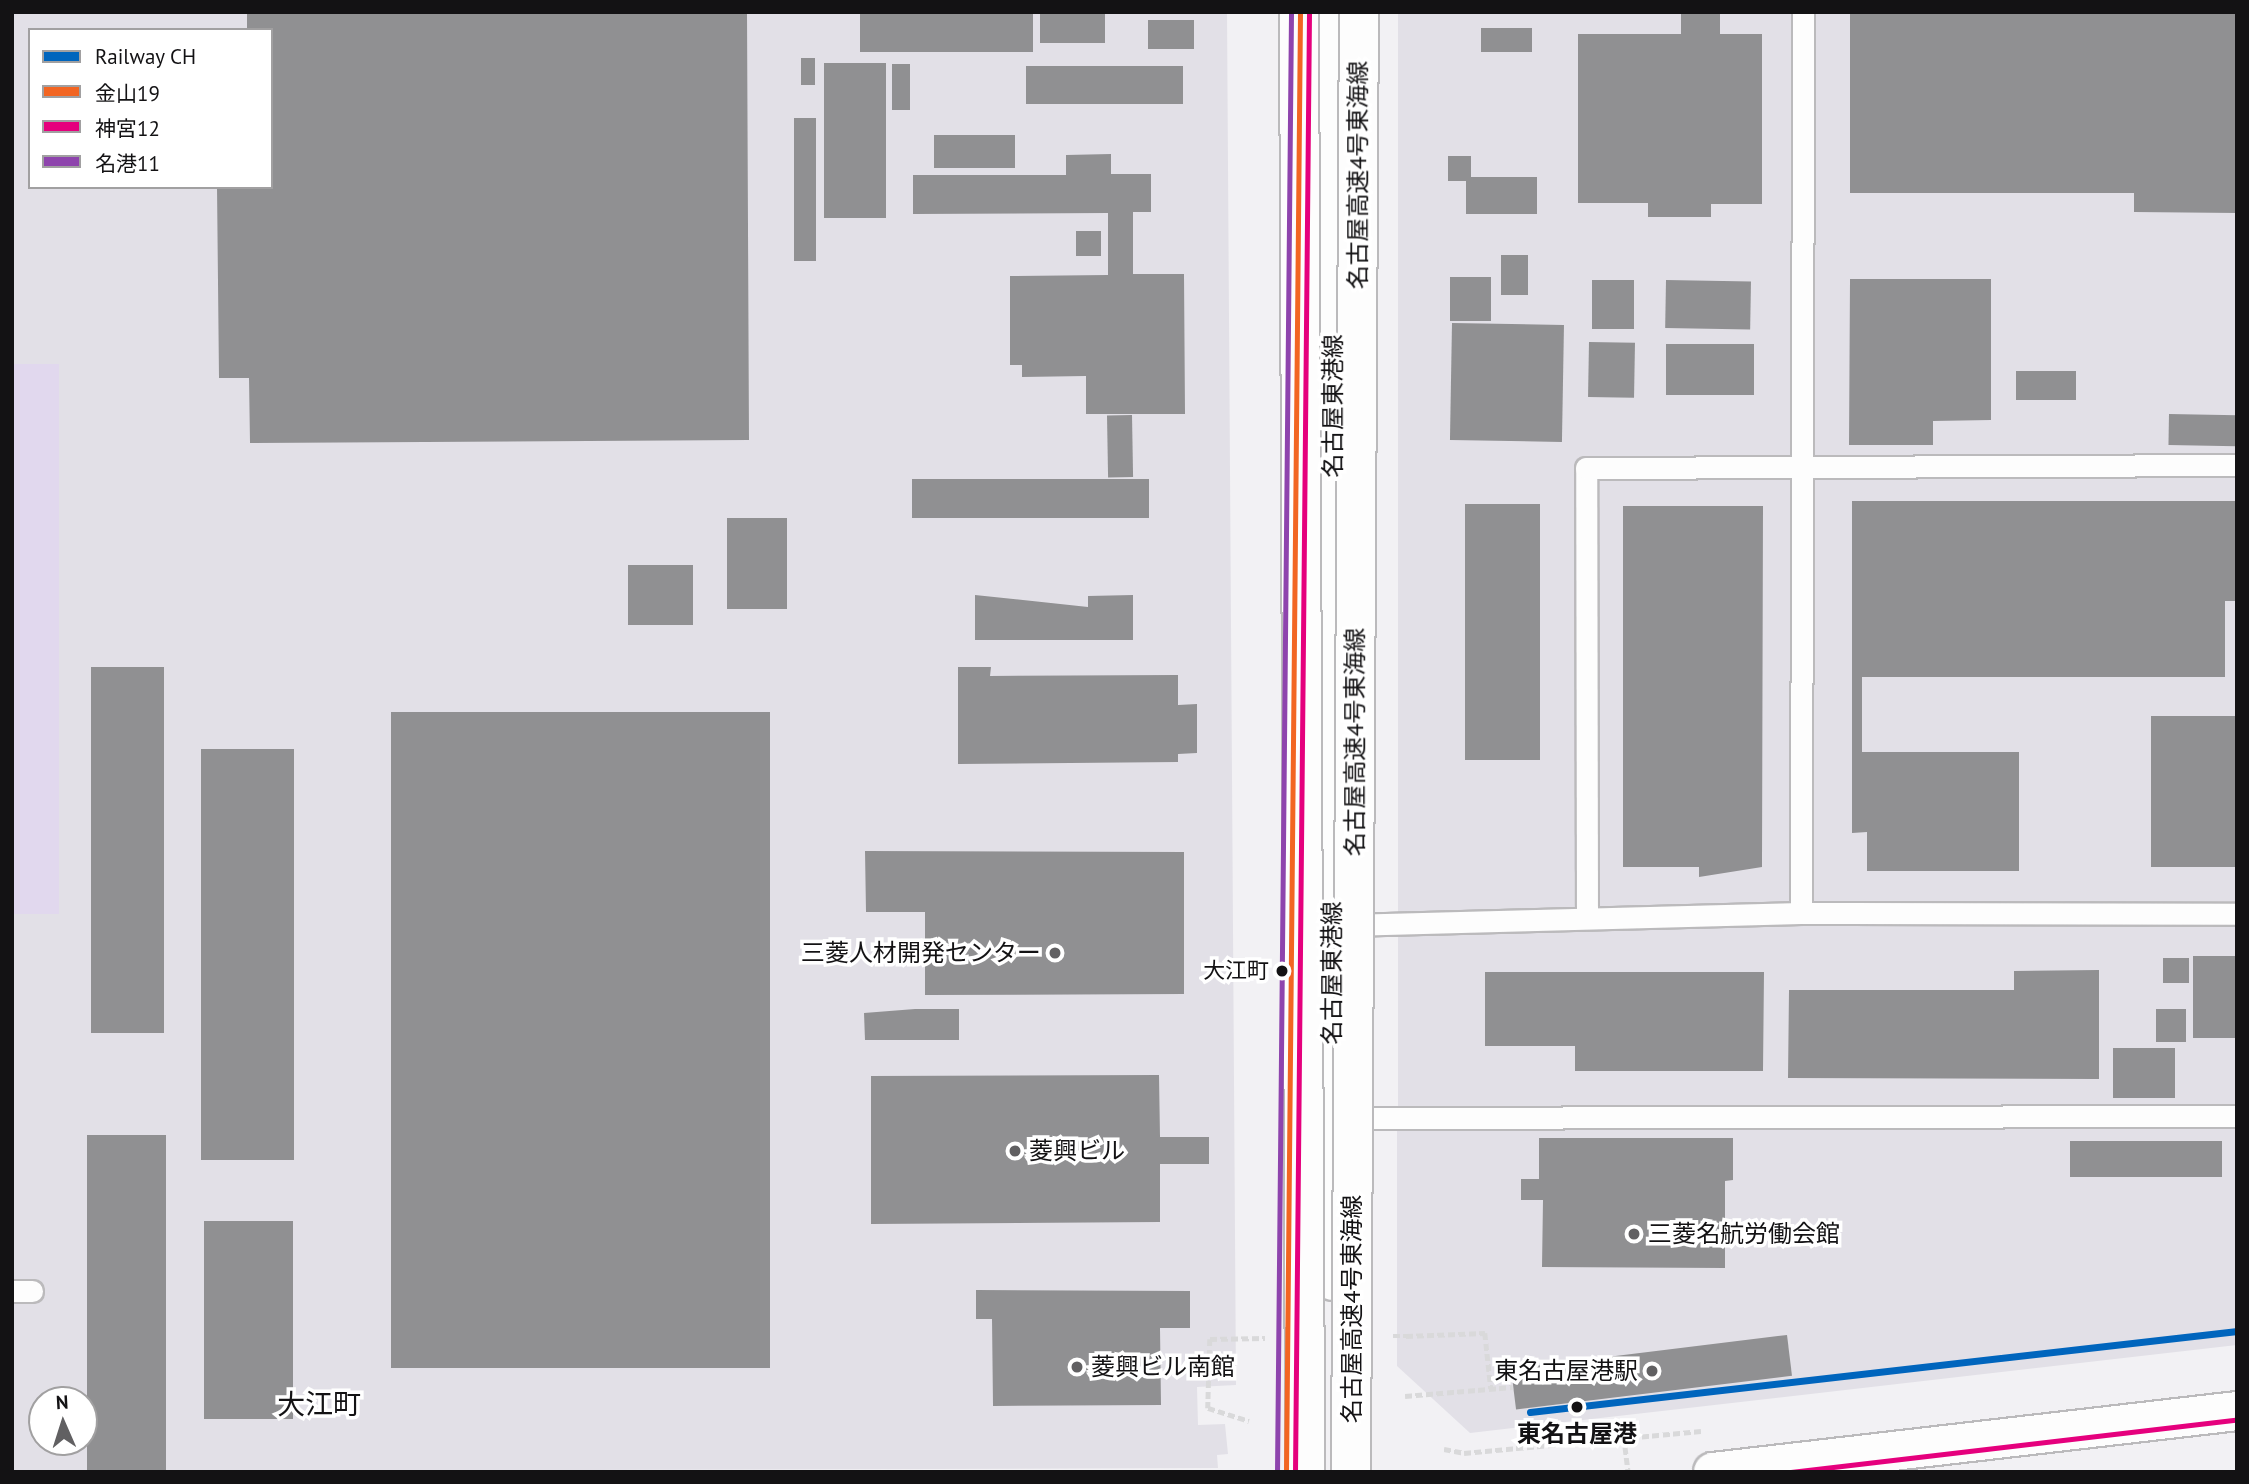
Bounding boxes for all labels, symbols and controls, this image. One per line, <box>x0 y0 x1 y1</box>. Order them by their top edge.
legend <box>28 28 273 189</box>
text: Railway CH <box>95 43 196 70</box>
street label: 名古屋高速4号東海線 <box>1344 60 1372 290</box>
text: 金山19 <box>95 80 160 107</box>
text: 神宮12 <box>95 115 160 142</box>
text: 名港11 <box>95 150 160 177</box>
street label: 名古屋東港線 <box>1319 334 1347 478</box>
street label: 名古屋高速4号東海線 <box>1341 627 1369 857</box>
street label: 名古屋東港線 <box>1318 901 1346 1045</box>
place label: 三菱人材開発センター <box>801 939 1041 967</box>
marker: 三菱人材開発センター <box>1047 945 1063 961</box>
place label: 大江町 <box>1203 958 1269 984</box>
marker: 大江町 <box>1275 964 1289 978</box>
place label: 菱興ビル <box>1029 1137 1125 1165</box>
marker: 菱興ビル <box>1007 1143 1023 1159</box>
street label: 名古屋高速4号東海線 <box>1338 1194 1366 1424</box>
place label: 三菱名航労働会館 <box>1648 1220 1840 1248</box>
marker: 三菱名航労働会館 <box>1626 1226 1642 1242</box>
place label: 菱興ビル南館 <box>1091 1353 1235 1381</box>
place label: 東名古屋港駅 <box>1494 1357 1638 1385</box>
marker: 菱興ビル南館 <box>1069 1359 1085 1375</box>
marker: 東名古屋港駅 <box>1644 1363 1660 1379</box>
north arrow <box>28 1386 98 1456</box>
district label: 大江町 <box>277 1387 361 1421</box>
text: N <box>55 1390 69 1414</box>
marker: 東名古屋港 <box>1567 1397 1587 1417</box>
place label: 東名古屋港 <box>1517 1420 1637 1448</box>

